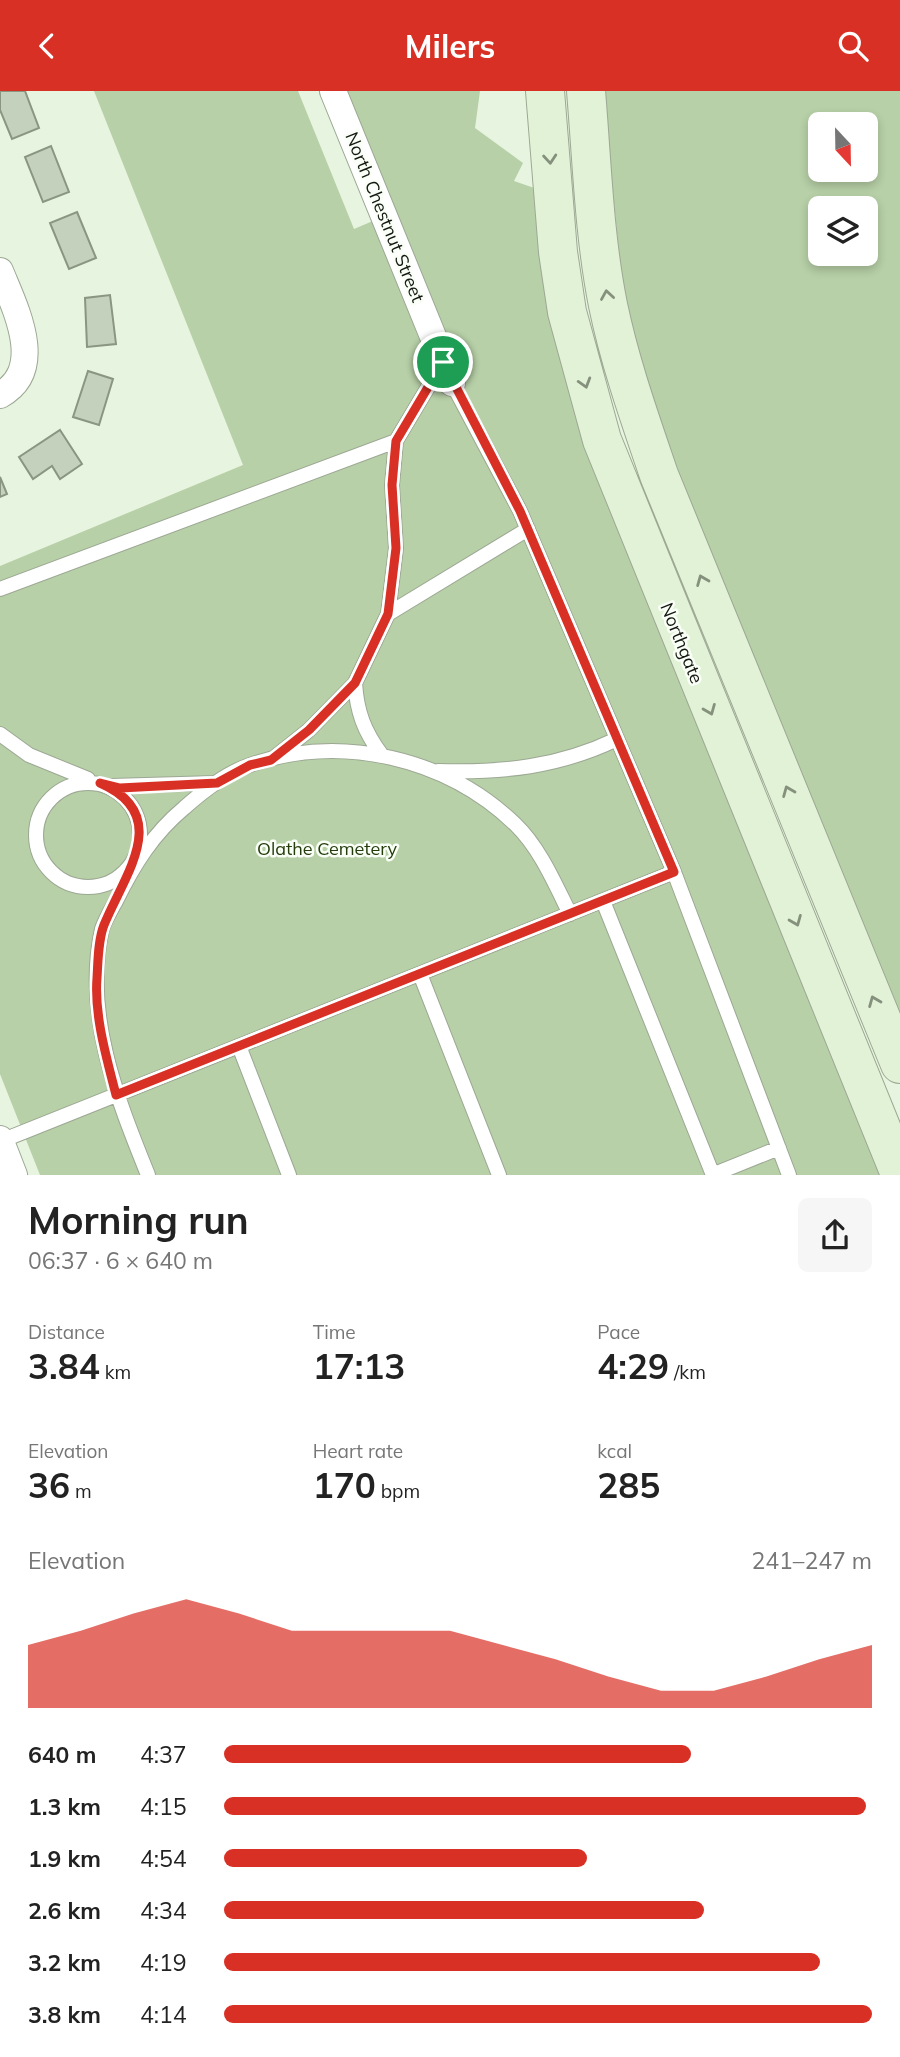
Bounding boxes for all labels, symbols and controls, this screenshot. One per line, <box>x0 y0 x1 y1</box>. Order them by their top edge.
text: Milers <box>405 26 495 66</box>
icon: back <box>28 27 66 65</box>
icon: search <box>834 27 872 65</box>
north arrow <box>808 112 878 182</box>
map controls <box>808 112 878 266</box>
street label: North Chestnut Street <box>340 128 430 306</box>
one-way arrow <box>542 154 557 165</box>
button: layers <box>808 196 878 266</box>
one-way arrow <box>600 289 615 301</box>
pin <box>413 332 473 392</box>
icon: arrive <box>424 343 462 381</box>
one-way arrow <box>576 377 591 389</box>
one-way arrow <box>696 575 710 587</box>
street label: Northgate <box>655 599 709 687</box>
one-way arrow <box>701 703 715 715</box>
one-way arrow <box>782 785 796 798</box>
park label: Olathe Cemetery <box>257 837 397 860</box>
one-way arrow <box>788 913 802 926</box>
one-way arrow <box>869 996 883 1008</box>
text: Morning run <box>28 1196 249 1244</box>
button: share <box>798 1198 872 1272</box>
text: 06:37 · 6 × 640 m <box>28 1246 213 1275</box>
text: Distance <box>28 1320 105 1344</box>
text: Time <box>313 1320 356 1344</box>
text: Pace <box>597 1320 640 1344</box>
text: 3.84 <box>28 1344 100 1388</box>
text: 17:13 <box>313 1344 405 1388</box>
text: 4:29 <box>597 1344 669 1388</box>
text: km <box>100 1360 131 1384</box>
text: /km <box>669 1360 706 1384</box>
text: Elevation <box>28 1439 108 1463</box>
text: Heart rate <box>313 1439 403 1463</box>
text: kcal <box>597 1439 632 1463</box>
text: 36 <box>28 1463 70 1507</box>
text: 170 <box>313 1463 376 1507</box>
text: 285 <box>597 1463 660 1507</box>
text: m <box>70 1479 92 1503</box>
text: bpm <box>376 1479 420 1503</box>
text: Elevation <box>28 1546 125 1575</box>
text: 241–247 m <box>751 1546 872 1575</box>
text: 640 m <box>28 1740 96 1769</box>
text: 4:37 <box>140 1740 187 1769</box>
text: 1.3 km <box>28 1792 101 1821</box>
text: 4:15 <box>140 1792 187 1821</box>
text: 1.9 km <box>28 1844 101 1873</box>
text: 4:54 <box>140 1844 187 1873</box>
text: 2.6 km <box>28 1896 101 1925</box>
text: 4:34 <box>140 1896 187 1925</box>
text: 3.2 km <box>28 1948 101 1977</box>
text: 4:19 <box>140 1948 187 1977</box>
text: 3.8 km <box>28 2000 101 2029</box>
text: 4:14 <box>140 2000 187 2029</box>

